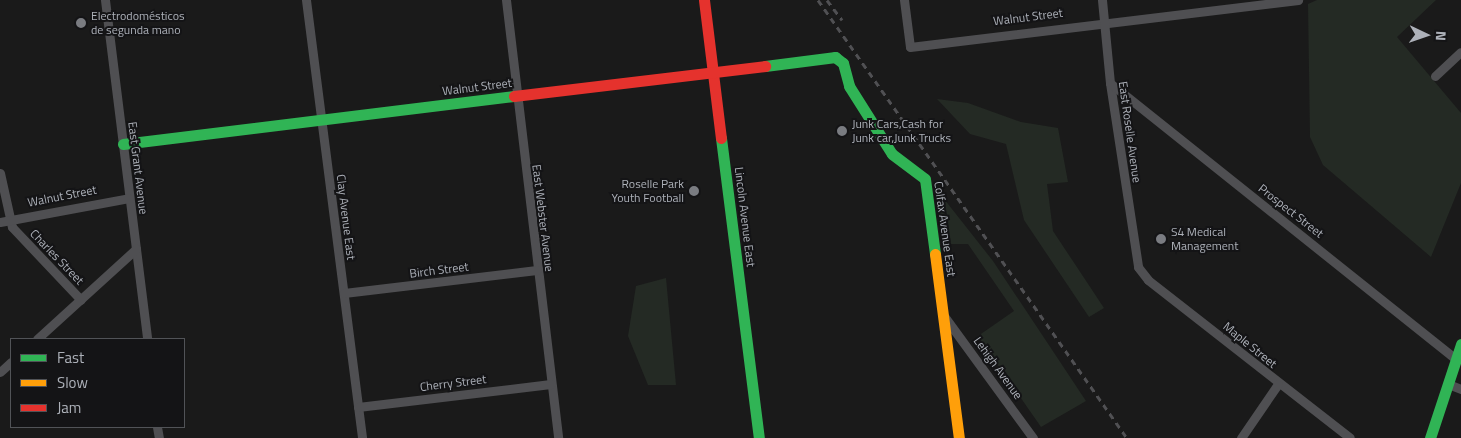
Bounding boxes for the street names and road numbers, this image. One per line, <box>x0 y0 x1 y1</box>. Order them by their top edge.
street label: Walnut Street <box>992 6 1064 28</box>
street label: Walnut Street <box>441 76 513 98</box>
street label: East Roselle Avenue <box>1116 80 1144 184</box>
street label: East Grant Avenue <box>125 121 151 215</box>
street label: East Webster Avenue <box>529 164 557 272</box>
street label: Lincoln Avenue East <box>732 166 758 268</box>
street label: Clay Avenue East <box>334 173 358 261</box>
street label: Colfax Avenue East <box>931 180 959 278</box>
street label: Prospect Street <box>1256 181 1326 241</box>
street label: Walnut Street <box>26 182 98 210</box>
street label: Charles Street <box>27 226 87 288</box>
street label: Birch Street <box>409 259 469 281</box>
street label: Maple Street <box>1220 319 1280 371</box>
street label: Lehigh Avenue <box>971 334 1025 402</box>
street label: Cherry Street <box>419 372 487 394</box>

